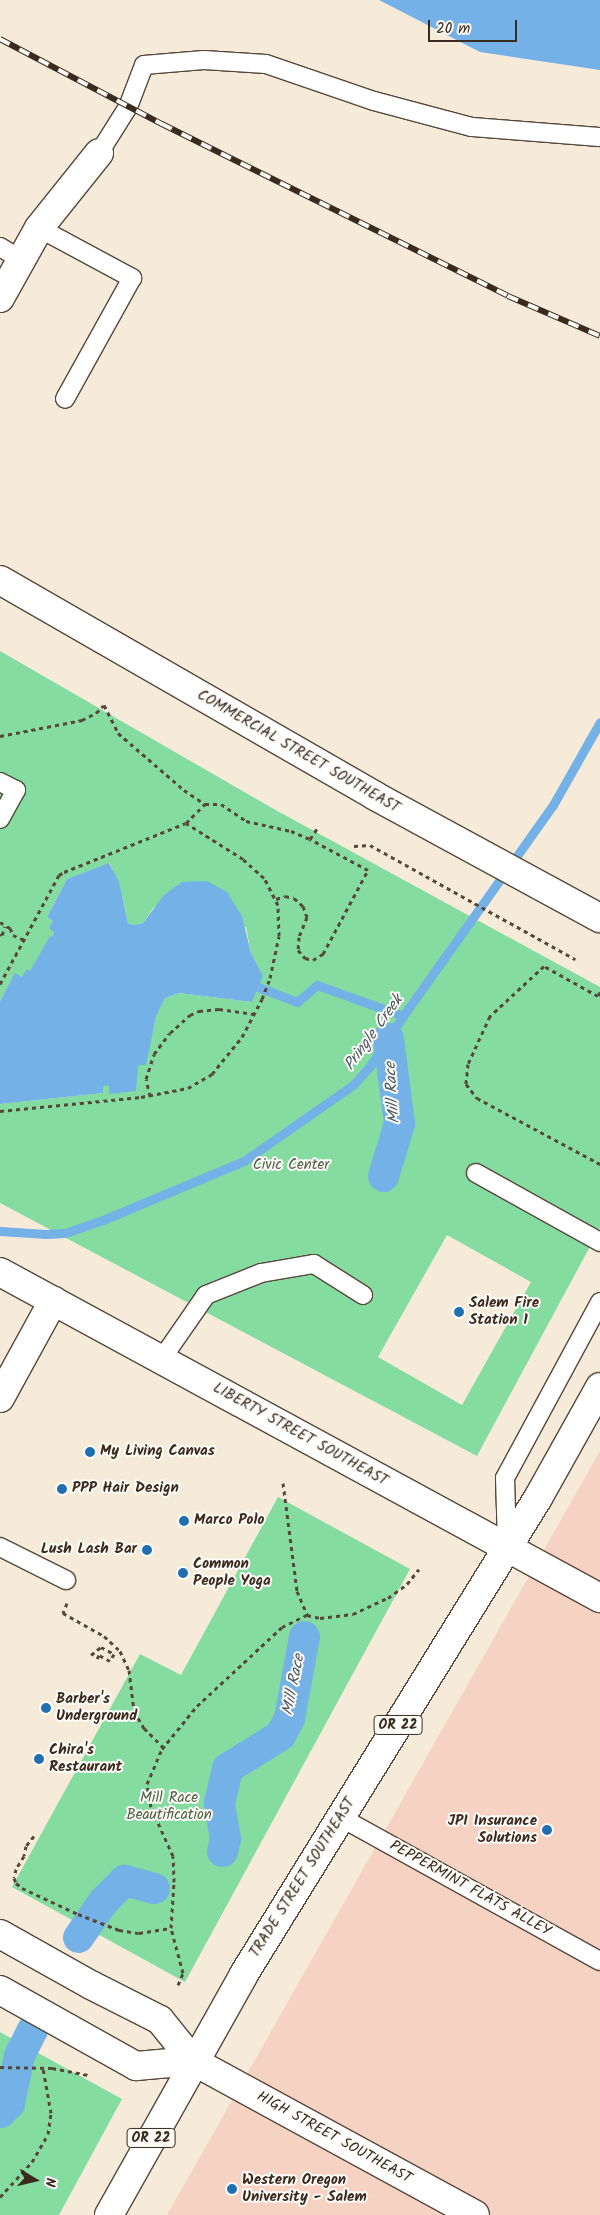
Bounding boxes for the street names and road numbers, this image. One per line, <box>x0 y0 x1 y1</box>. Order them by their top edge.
street label: COMMERCIAL STREET SOUTHEAST <box>194 687 402 817</box>
street label: LIBERTY STREET SOUTHEAST <box>209 1379 391 1491</box>
road number: OR 22 <box>373 1714 423 1736</box>
street label: TRADE STREET SOUTHEAST <box>246 1795 360 1961</box>
street label: PEPPERMINT FLATS ALLEY <box>386 1837 554 1941</box>
street label: HIGH STREET SOUTHEAST <box>253 2088 415 2188</box>
road number: OR 22 <box>126 2126 176 2150</box>

